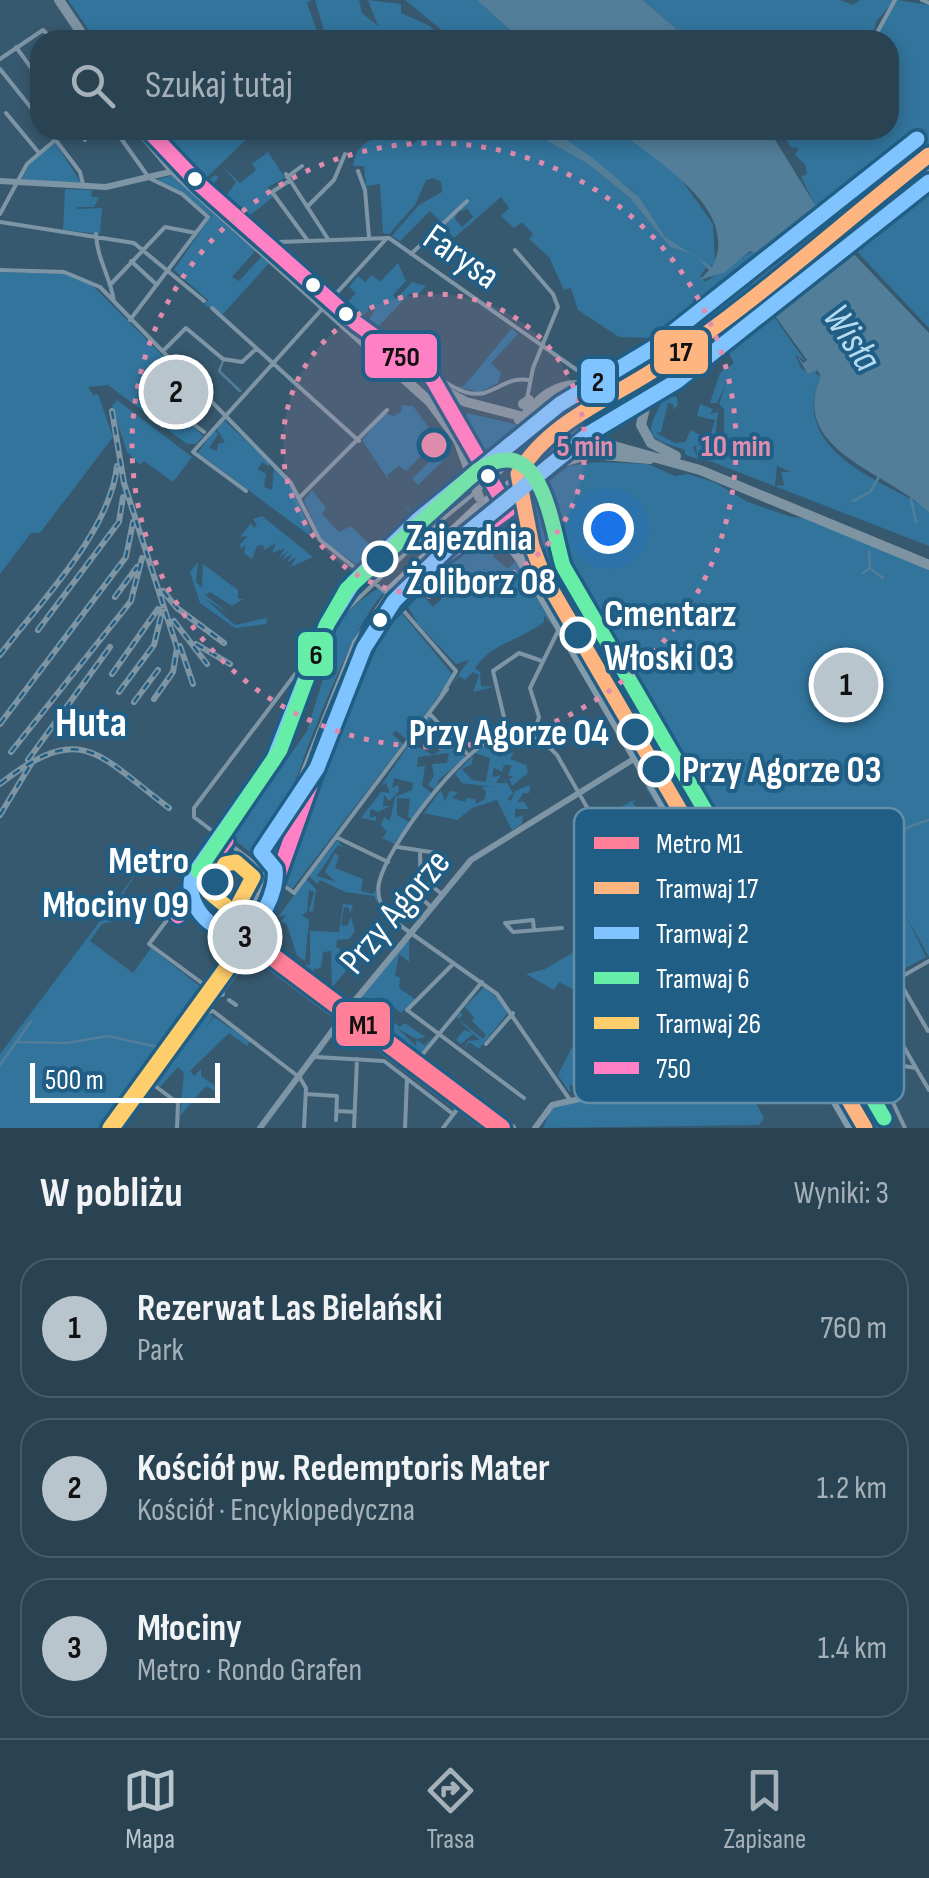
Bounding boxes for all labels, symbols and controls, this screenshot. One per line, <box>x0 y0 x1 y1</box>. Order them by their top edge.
search box <box>30 30 899 140</box>
icon: search <box>65 58 120 113</box>
text: Szukaj tutaj <box>145 63 293 108</box>
unlabelled marker <box>185 169 205 189</box>
street label: Farysa <box>415 215 508 299</box>
unlabelled marker <box>303 275 323 295</box>
water label: Wisła <box>812 296 891 381</box>
unlabelled marker <box>336 304 356 324</box>
line badge: 17 <box>652 328 710 376</box>
line badge: 750 <box>363 332 439 380</box>
text: 17 <box>670 336 693 369</box>
text: 750 <box>382 341 420 374</box>
pin: 2 <box>144 354 208 430</box>
line badge: 2 <box>579 357 617 405</box>
text: 2 <box>592 366 604 399</box>
centre of rings <box>416 427 452 463</box>
text: 5 min <box>556 429 614 465</box>
text: 10 min <box>701 429 771 465</box>
unlabelled marker <box>478 466 498 486</box>
your location <box>583 503 634 554</box>
place label: Zajezdnia Żoliborz 08 <box>406 516 556 605</box>
marker: Zajezdnia Żoliborz 08 <box>363 542 397 576</box>
place label: Cmentarz Włoski 03 <box>604 592 737 681</box>
unlabelled marker <box>370 610 390 630</box>
marker: Cmentarz Włoski 03 <box>561 618 595 652</box>
line badge: 6 <box>296 630 335 678</box>
text: 6 <box>309 639 323 672</box>
pin: 1 <box>814 648 878 722</box>
district label: Huta <box>55 698 127 749</box>
place label: Przy Agorze 04 <box>409 711 609 756</box>
marker: Przy Agorze 04 <box>618 715 652 749</box>
place label: Przy Agorze 03 <box>682 748 882 793</box>
marker: Przy Agorze 03 <box>639 752 673 786</box>
legend <box>574 808 904 1103</box>
text: Metro M1 <box>656 828 743 861</box>
place label: Metro Młociny 09 <box>42 839 189 928</box>
street label: Przy Agorze <box>330 841 460 983</box>
marker: Metro Młociny 09 <box>198 865 232 899</box>
text: Tramwaj 17 <box>656 873 758 906</box>
pin: 3 <box>212 900 278 974</box>
text: Tramwaj 2 <box>656 918 749 951</box>
text: Tramwaj 6 <box>656 963 750 996</box>
line badge: M1 <box>334 1000 392 1048</box>
text: Tramwaj 26 <box>656 1008 761 1041</box>
text: M1 <box>349 1009 377 1042</box>
text: 750 <box>656 1053 691 1086</box>
scale bar <box>30 1058 220 1102</box>
text: 500 m <box>45 1064 104 1097</box>
text: W pobliżu <box>40 1168 183 1219</box>
text: Wyniki: 3 <box>794 1174 889 1213</box>
text: Rezerwat Las Bielański <box>137 1286 442 1331</box>
text: 1 <box>68 1309 81 1348</box>
text: 760 m <box>820 1309 887 1348</box>
text: Park <box>137 1331 184 1370</box>
text: Kościół pw. Redemptoris Mater <box>137 1446 550 1491</box>
text: 2 <box>67 1469 82 1508</box>
text: 1.2 km <box>817 1469 887 1508</box>
text: Kościół · Encyklopedyczna <box>137 1491 415 1530</box>
text: Młociny <box>137 1606 242 1651</box>
text: 3 <box>67 1629 82 1668</box>
text: 1.4 km <box>818 1629 887 1668</box>
text: Metro · Rondo Grafen <box>137 1651 362 1690</box>
tab: Mapa <box>123 1763 178 1856</box>
tab: Trasa <box>423 1763 478 1856</box>
tab: Zapisane <box>723 1763 806 1856</box>

